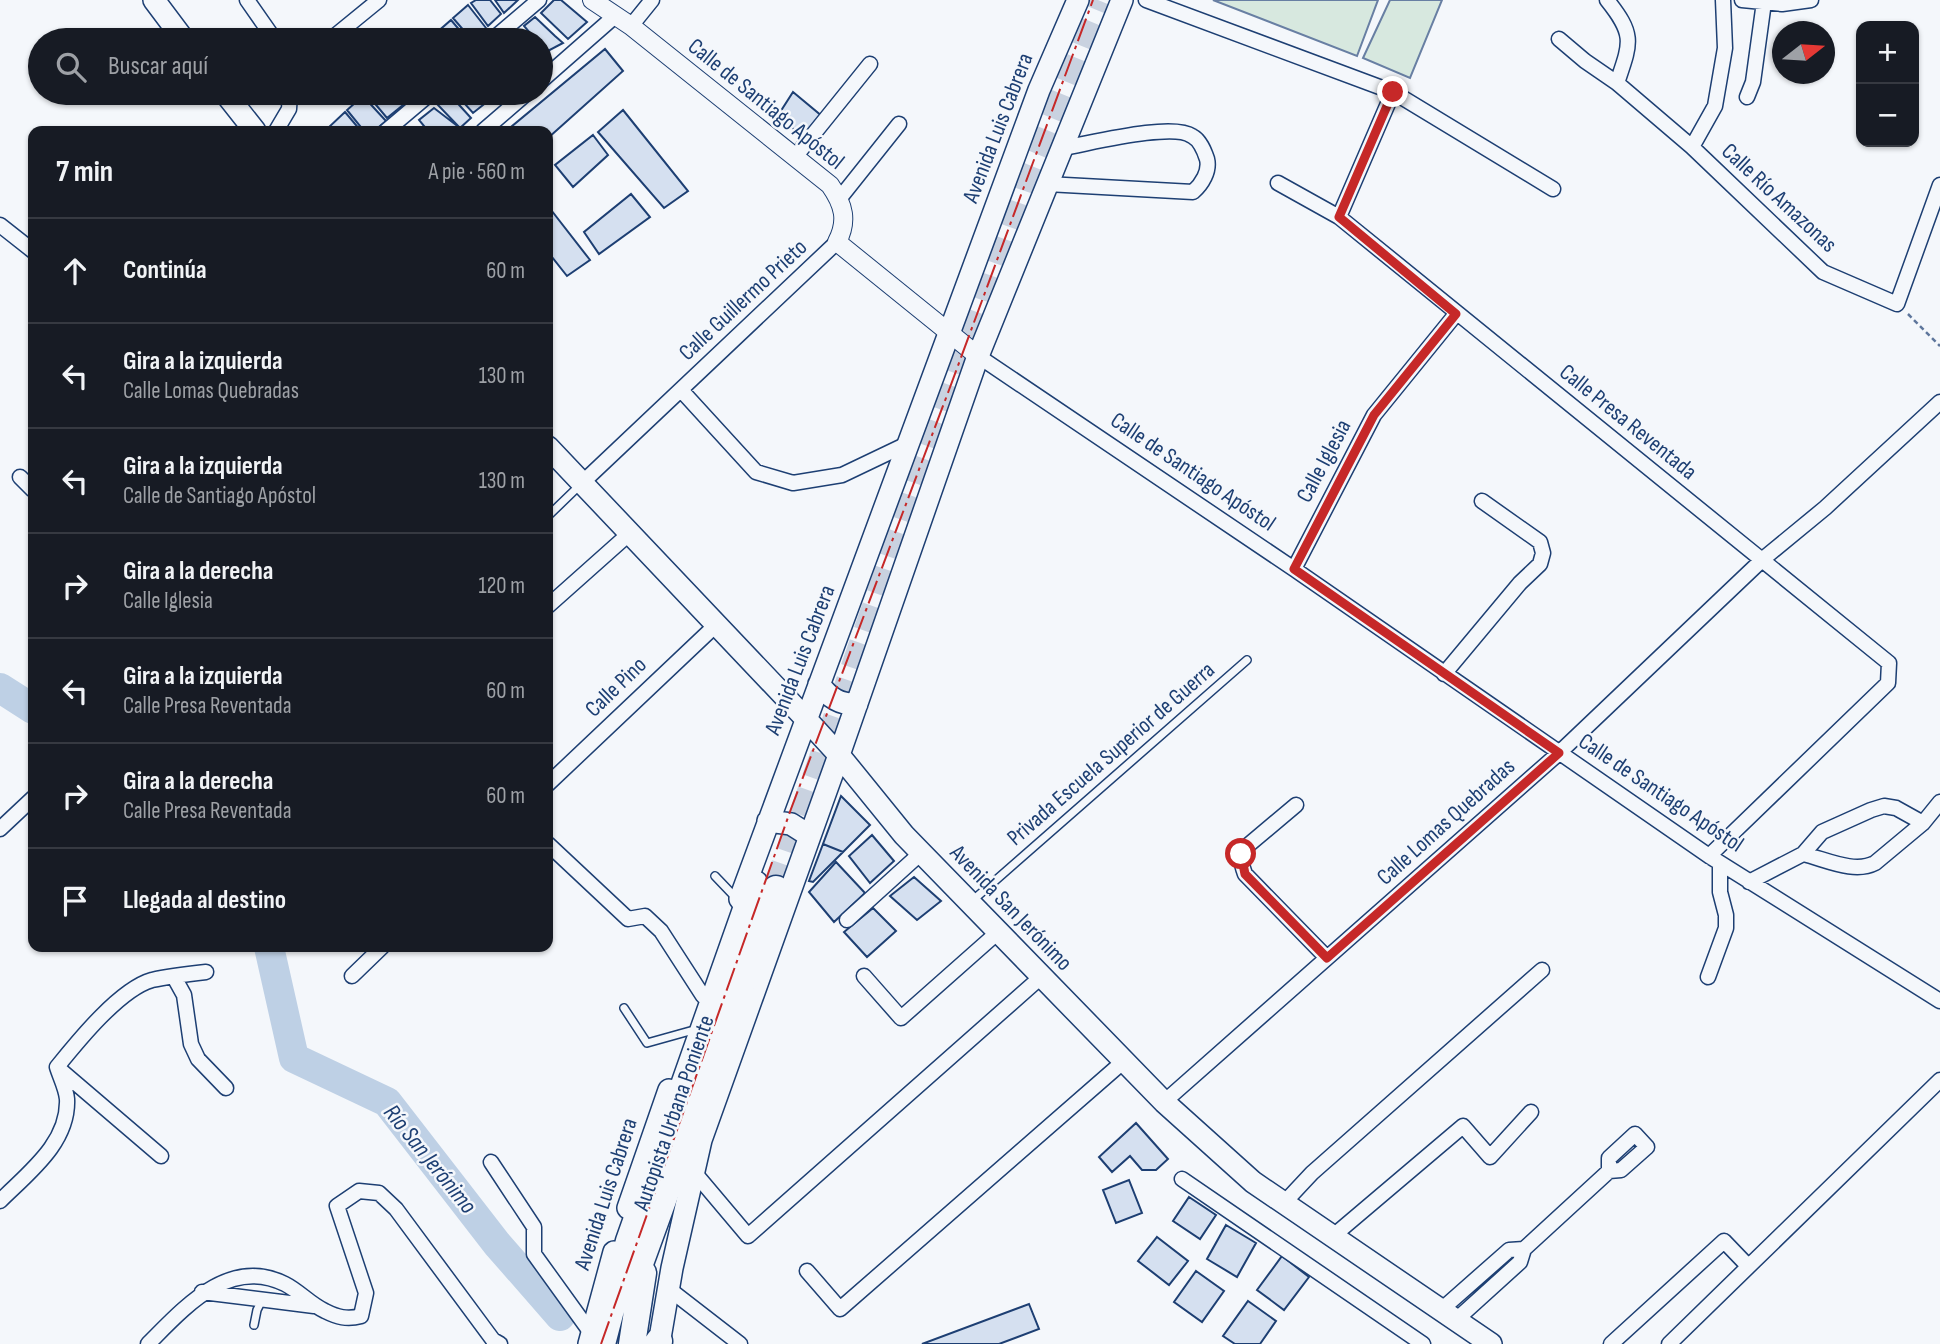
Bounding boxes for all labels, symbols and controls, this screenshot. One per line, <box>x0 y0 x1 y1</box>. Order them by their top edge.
north arrow <box>1772 21 1835 84</box>
map controls <box>1856 21 1919 147</box>
button: + <box>1856 21 1919 84</box>
search box <box>28 28 553 105</box>
street label: Calle de Santiago Apóstol <box>682 32 850 176</box>
icon: search <box>52 48 90 86</box>
street label: Avenida Luis Cabrera <box>956 49 1039 208</box>
text: Buscar aquí <box>108 51 208 82</box>
route end <box>1377 76 1408 107</box>
button: − <box>1856 84 1919 147</box>
street label: Calle Río Amazonas <box>1716 137 1842 259</box>
text: 7 min <box>56 154 113 190</box>
text: A pie · 560 m <box>429 158 525 186</box>
street label: Calle Guillermo Prieto <box>673 233 813 367</box>
icon: ahead <box>56 252 94 290</box>
text: Continúa <box>123 255 207 286</box>
text: 60 m <box>486 257 525 285</box>
text: Gira a la izquierda <box>123 346 283 377</box>
icon: left <box>56 357 94 395</box>
street label: Calle Presa Reventada <box>1554 358 1702 486</box>
text: 130 m <box>479 362 525 390</box>
text: Calle Lomas Quebradas <box>123 377 299 405</box>
street label: Calle de Santiago Apóstol <box>1105 406 1281 538</box>
street label: Calle Iglesia <box>1291 415 1357 507</box>
text: Gira a la izquierda <box>123 451 283 482</box>
icon: left <box>56 462 94 500</box>
text: 130 m <box>479 467 525 495</box>
text: Calle de Santiago Apóstol <box>123 482 316 510</box>
text: Gira a la derecha <box>123 556 273 587</box>
icon: right <box>56 567 94 605</box>
text: 120 m <box>479 572 525 600</box>
street label: Avenida Luis Cabrera <box>758 581 841 740</box>
text: Calle Iglesia <box>123 587 213 615</box>
street label: Calle Pino <box>579 651 653 723</box>
street label: Privada Escuela Superior de Guerra <box>1001 656 1221 852</box>
text: Gira a la izquierda <box>123 661 283 692</box>
icon: left <box>56 672 94 710</box>
text: 60 m <box>486 677 525 705</box>
text: Calle Presa Reventada <box>123 692 292 720</box>
street label: Calle de Santiago Apóstol <box>1573 727 1749 859</box>
street label: Calle Lomas Quebradas <box>1371 753 1521 891</box>
text: Gira a la derecha <box>123 766 273 797</box>
icon: right <box>56 777 94 815</box>
text: 60 m <box>486 782 525 810</box>
text: Calle Presa Reventada <box>123 797 292 825</box>
route start <box>1225 838 1256 869</box>
street label: Avenida San Jerónimo <box>943 839 1078 977</box>
icon: arrive <box>56 882 94 920</box>
text: Llegada al destino <box>123 885 286 916</box>
street label: Autopista Urbana Poniente <box>627 1012 721 1215</box>
water label: Río San Jerónimo <box>377 1099 483 1220</box>
street label: Avenida Luis Cabrera <box>568 1115 644 1274</box>

